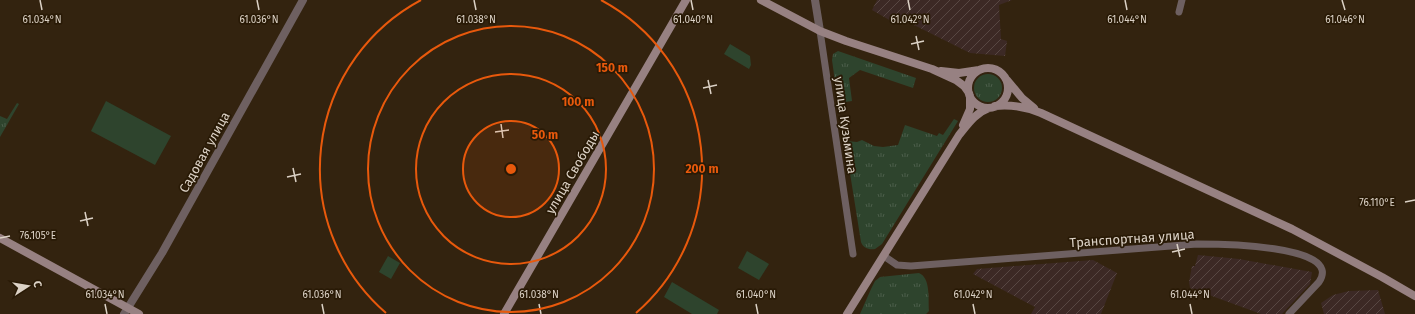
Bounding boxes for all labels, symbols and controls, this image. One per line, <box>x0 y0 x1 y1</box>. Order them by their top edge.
text: 61.034°N <box>22 14 62 26</box>
text: 61.036°N <box>239 14 279 26</box>
text: 61.038°N <box>456 14 496 26</box>
text: 61.040°N <box>673 14 713 26</box>
text: 61.042°N <box>890 14 930 26</box>
text: 61.044°N <box>1107 14 1147 26</box>
text: 61.046°N <box>1325 14 1365 26</box>
text: 150 m <box>596 61 628 75</box>
street label: улица Кузьмина <box>831 76 860 175</box>
text: 100 m <box>562 95 594 109</box>
street label: Садовая улица <box>176 109 233 195</box>
text: 50 m <box>532 128 558 142</box>
street label: улица Свободы <box>543 128 602 216</box>
centre of rings <box>504 162 518 176</box>
text: 200 m <box>685 162 719 176</box>
text: 76.110°E <box>1359 197 1395 209</box>
street label: Транспортная улица <box>1069 227 1195 250</box>
text: 76.105°E <box>20 230 56 242</box>
north arrow <box>8 266 48 306</box>
text: С <box>30 280 44 289</box>
text: 61.034°N <box>85 289 125 301</box>
text: 61.036°N <box>302 289 342 301</box>
text: 61.038°N <box>519 289 559 301</box>
text: 61.040°N <box>736 289 776 301</box>
text: 61.042°N <box>953 289 993 301</box>
text: 61.044°N <box>1170 289 1210 301</box>

